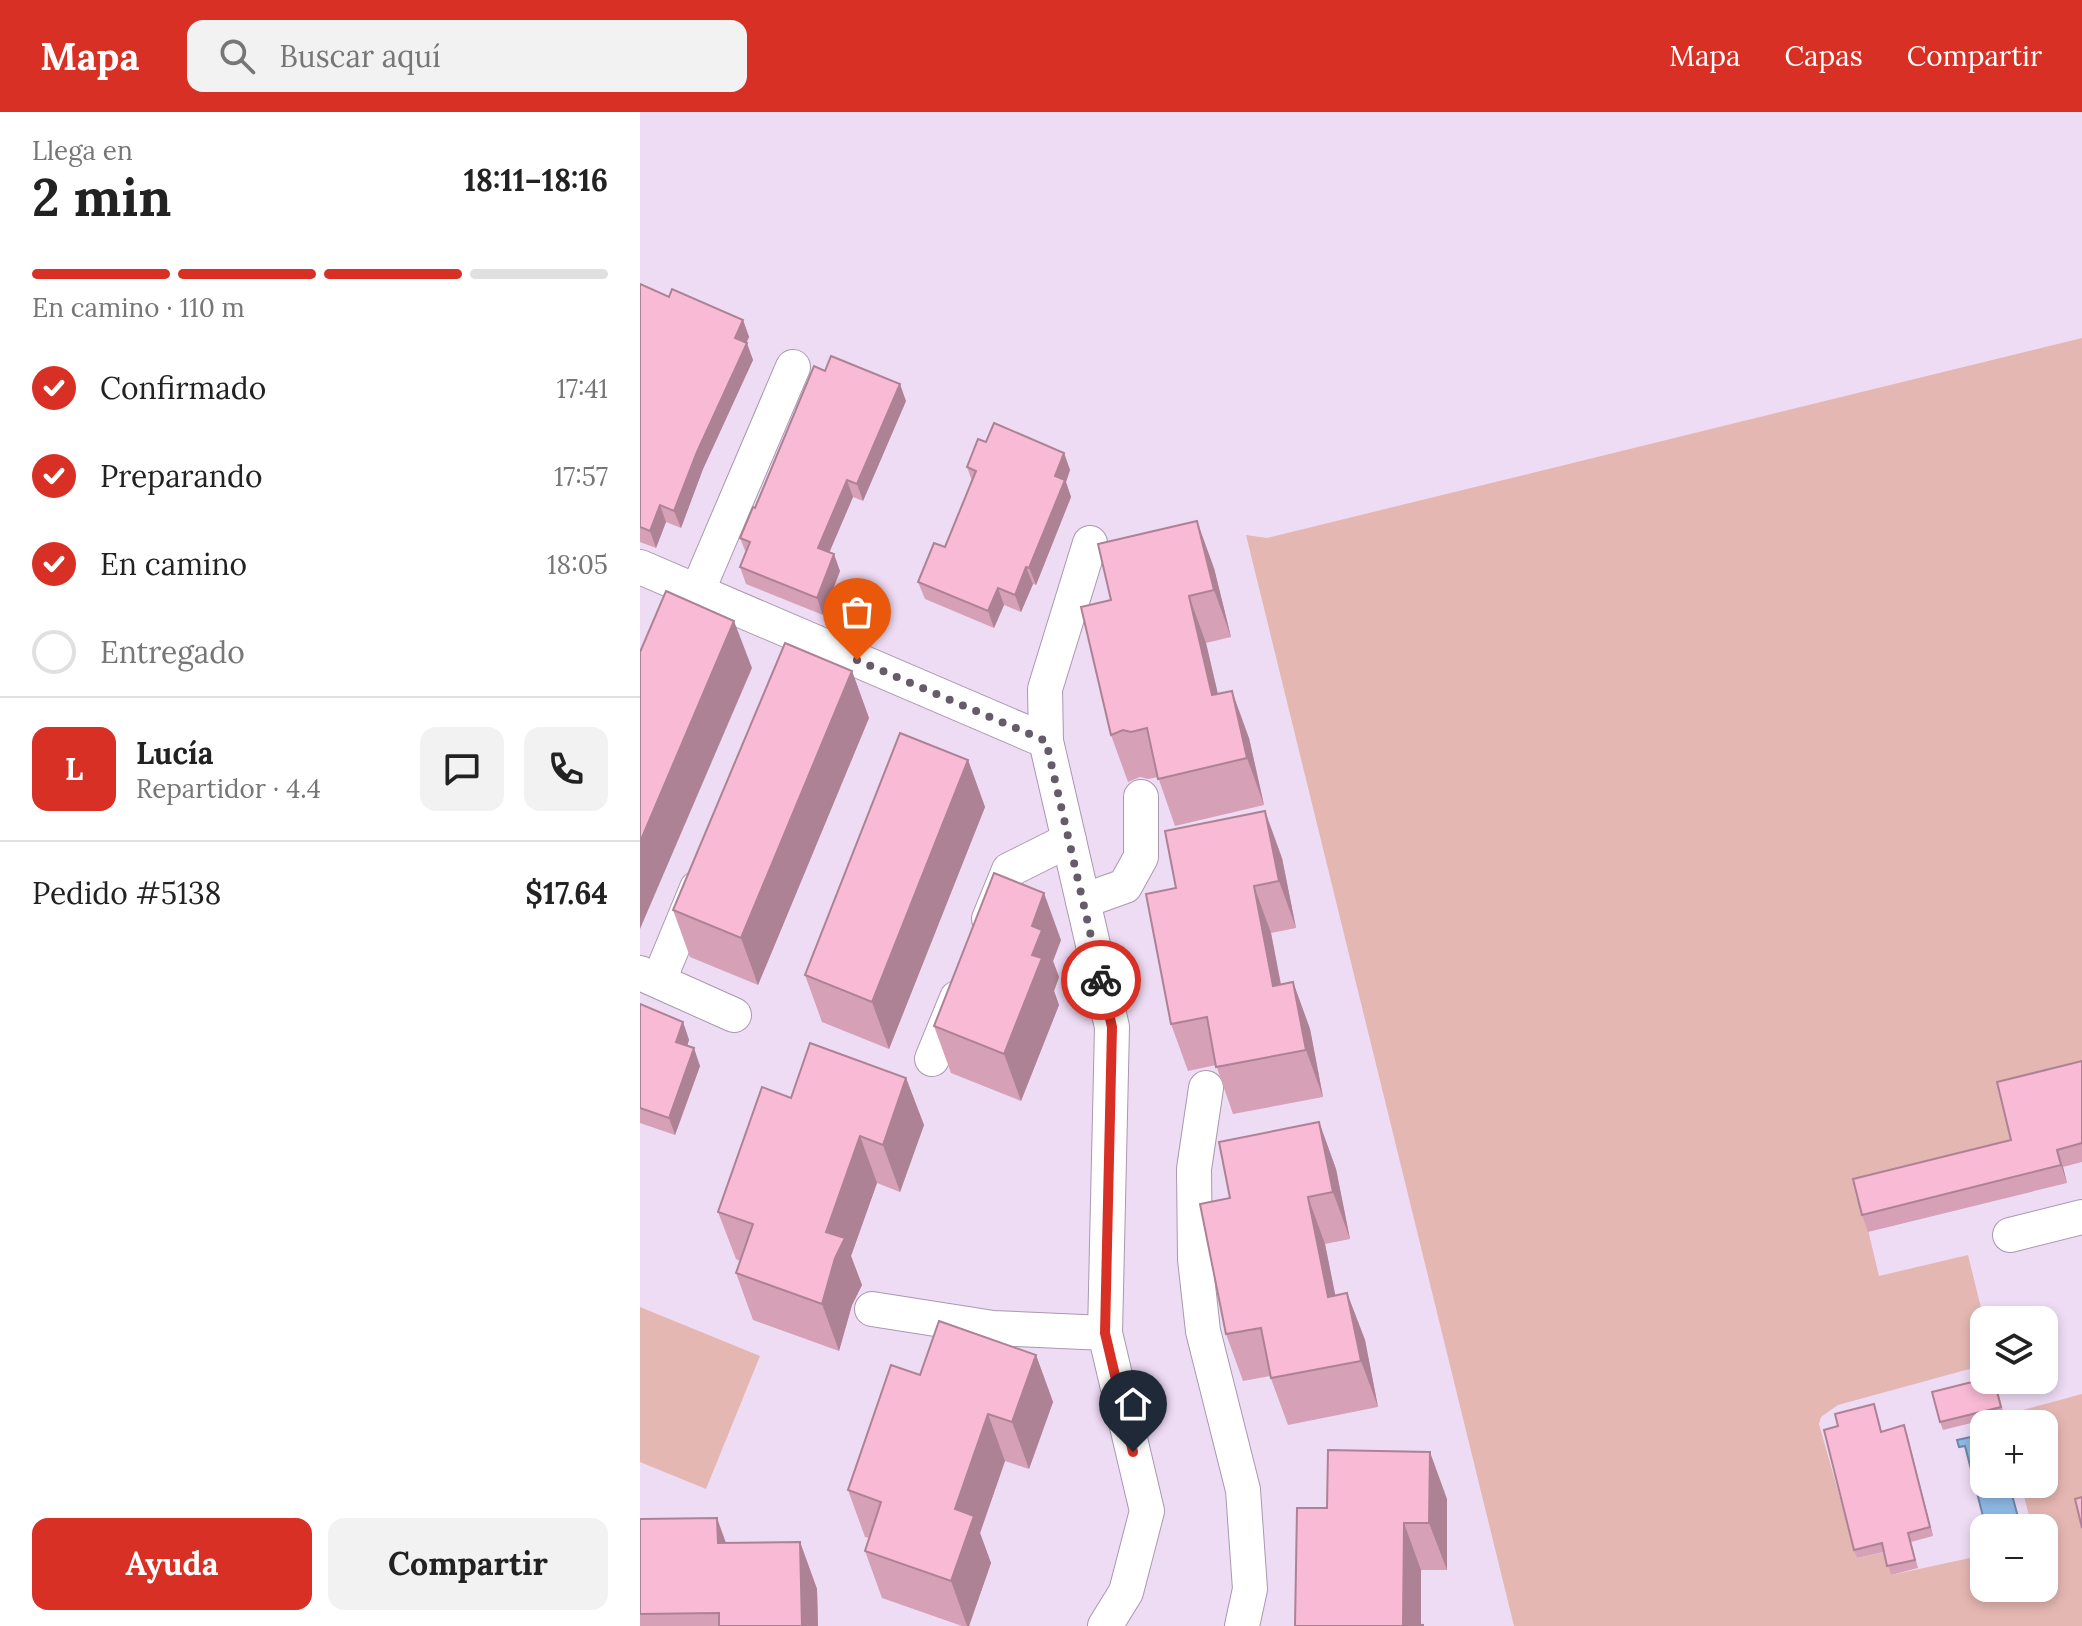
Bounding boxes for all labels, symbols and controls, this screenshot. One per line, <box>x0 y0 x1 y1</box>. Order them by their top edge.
search box <box>187 20 747 92</box>
text: Mapa <box>40 32 139 80</box>
icon: search <box>215 34 259 78</box>
text: Buscar aquí <box>279 37 441 75</box>
text: Mapa <box>1669 38 1741 74</box>
text: Capas <box>1785 38 1863 74</box>
text: Compartir <box>1907 38 2042 74</box>
text: Llega en <box>32 134 133 167</box>
text: 18:11–18:16 <box>464 161 608 199</box>
text: 2 min <box>32 164 171 230</box>
text: En camino · 110 m <box>32 291 245 324</box>
icon: check <box>32 366 76 410</box>
text: Confirmado <box>100 369 266 407</box>
text: 17:41 <box>556 372 608 405</box>
icon: check <box>32 454 76 498</box>
text: Preparando <box>100 457 263 495</box>
text: 17:57 <box>554 460 608 493</box>
icon: check <box>32 542 76 586</box>
text: En camino <box>100 545 247 583</box>
text: 18:05 <box>547 548 608 581</box>
pin <box>823 578 891 660</box>
icon: bag <box>835 590 879 634</box>
text: Entregado <box>100 633 245 671</box>
button: chat <box>420 727 504 811</box>
button: phone <box>524 727 608 811</box>
text: Lucía <box>136 734 213 772</box>
text: L <box>65 750 83 788</box>
text: Repartidor · 4.4 <box>136 772 321 805</box>
text: Pedido #5138 <box>32 874 221 912</box>
text: $17.64 <box>525 874 608 912</box>
courier <box>1061 940 1141 1020</box>
icon: bike <box>1079 958 1123 1002</box>
map controls <box>1970 1306 2058 1602</box>
button: layers <box>1970 1306 2058 1394</box>
pin <box>1099 1370 1167 1452</box>
icon: home <box>1111 1382 1155 1426</box>
button: + <box>1970 1410 2058 1498</box>
button: − <box>1970 1514 2058 1602</box>
button: Ayuda <box>32 1518 312 1610</box>
button: Compartir <box>328 1518 608 1610</box>

